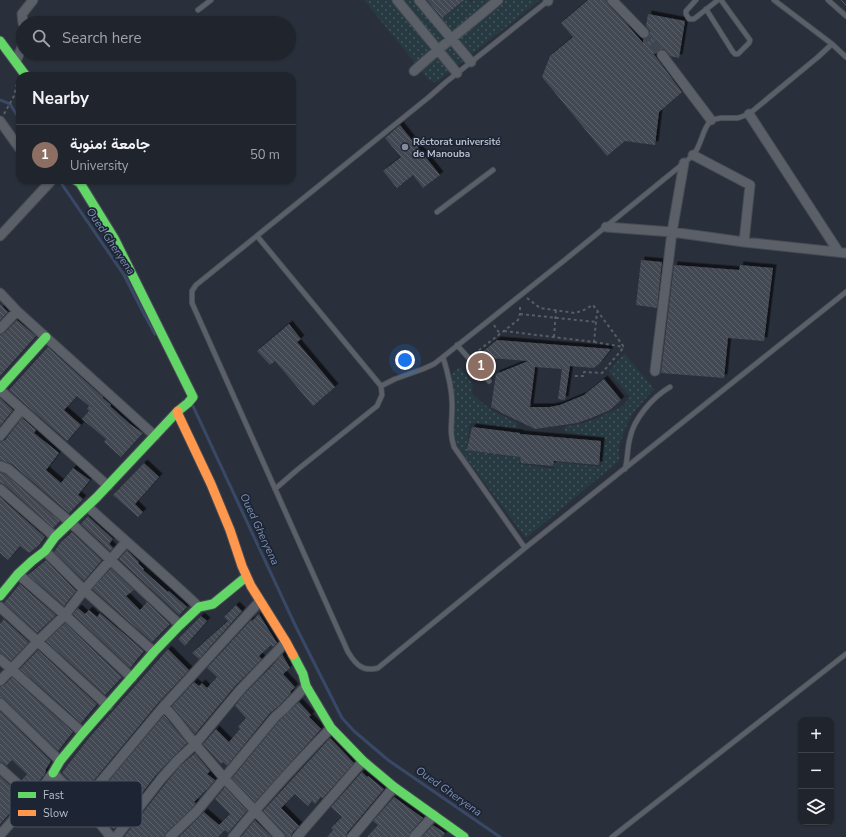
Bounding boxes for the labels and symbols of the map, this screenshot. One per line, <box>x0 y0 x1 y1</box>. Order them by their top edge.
place label: Réctorat université de Manouba <box>413 135 501 161</box>
marker: Réctorat université de Manouba <box>400 142 410 152</box>
water label: Oued Gheryena <box>83 205 139 278</box>
your location <box>395 350 415 370</box>
pin: 1 <box>468 351 494 381</box>
water label: Oued Gheryena <box>236 491 283 568</box>
water label: Oued Gheryena <box>413 763 485 820</box>
legend <box>10 781 142 827</box>
text: Fast <box>43 788 64 803</box>
text: Slow <box>43 806 68 821</box>

